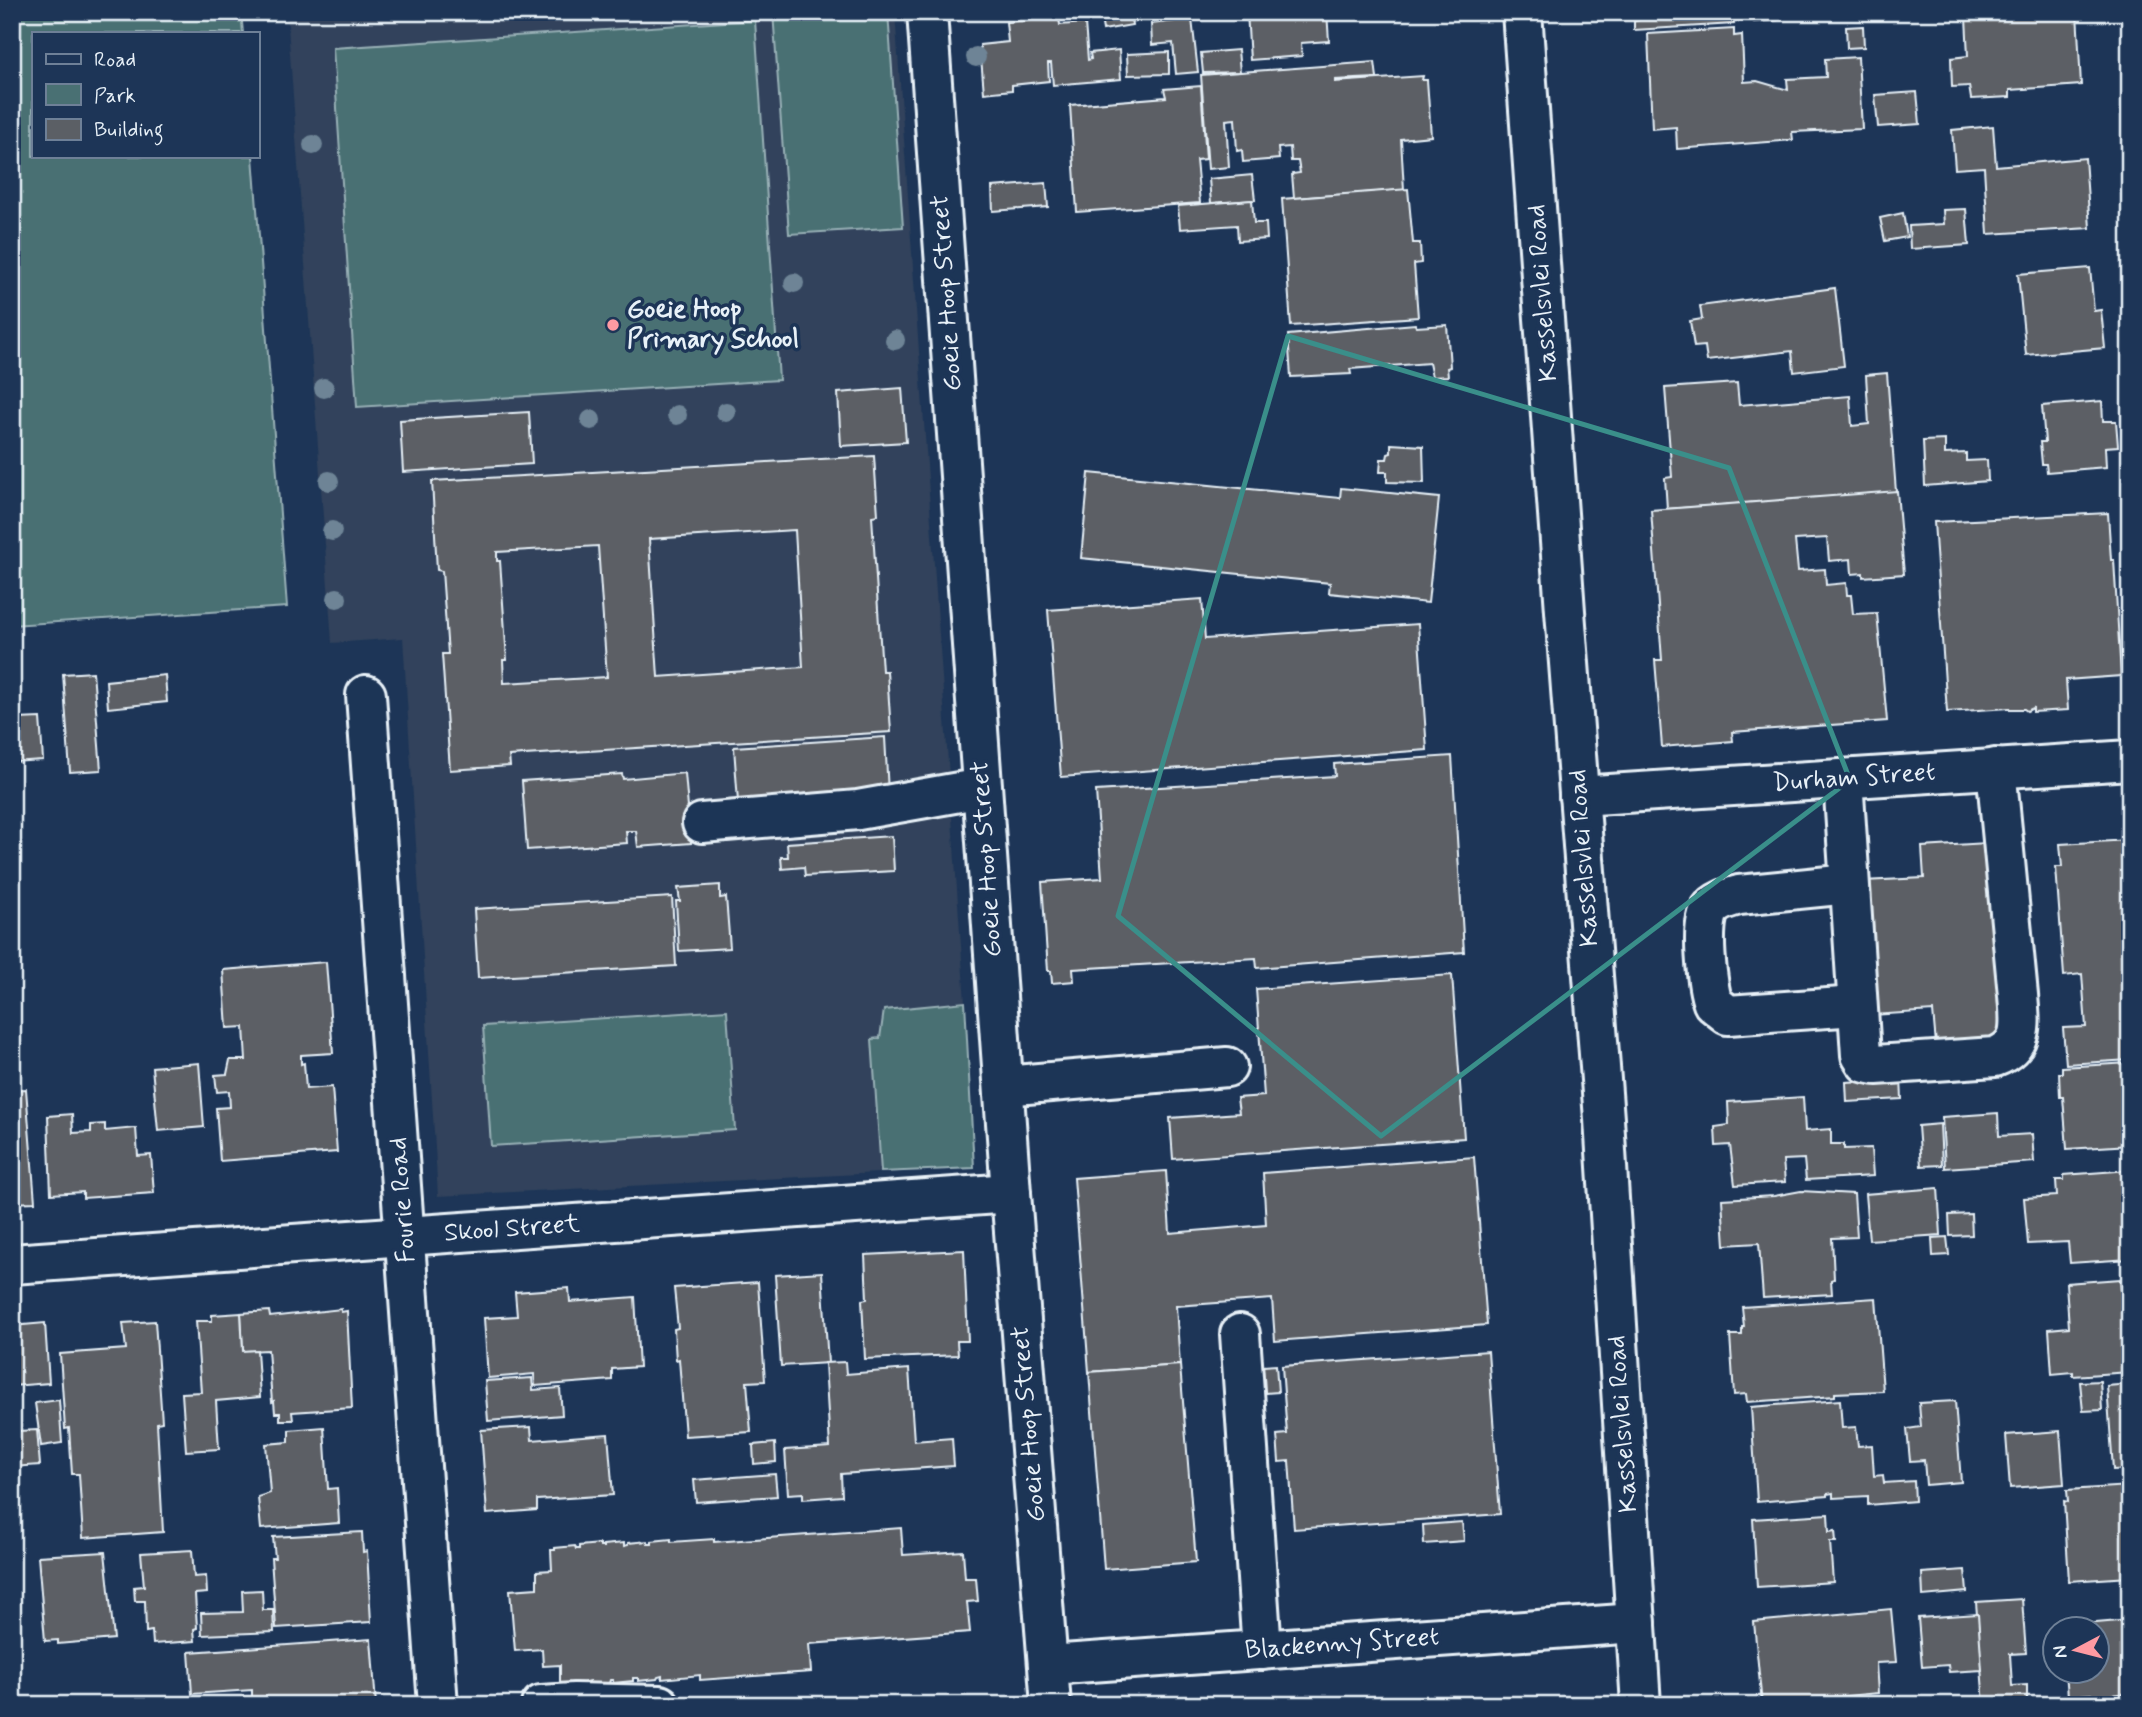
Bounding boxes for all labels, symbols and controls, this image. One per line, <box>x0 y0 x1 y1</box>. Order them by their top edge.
legend <box>32 32 259 158</box>
text: Road <box>94 46 136 74</box>
text: Park <box>94 82 136 110</box>
text: Building <box>94 116 164 146</box>
street label: Goeie Hoop Street <box>923 193 971 393</box>
street label: Kasselsvlei Road <box>1520 203 1566 383</box>
place label: Goeie Hoop Primary School <box>627 293 799 357</box>
marker: Goeie Hoop Primary School <box>605 317 621 333</box>
street label: Durham Street <box>1771 755 1937 801</box>
street label: Goeie Hoop Street <box>963 759 1011 959</box>
street label: Kasselsvlei Road <box>1561 768 1607 948</box>
street label: Fourie Road <box>382 1136 424 1264</box>
street label: Skool Street <box>443 1207 581 1251</box>
street label: Goeie Hoop Street <box>1003 1324 1055 1524</box>
street label: Kasselsvlei Road <box>1600 1334 1646 1514</box>
north arrow <box>2040 1616 2110 1686</box>
street label: Blackenny Street <box>1244 1620 1440 1668</box>
text: N <box>2047 1644 2074 1660</box>

